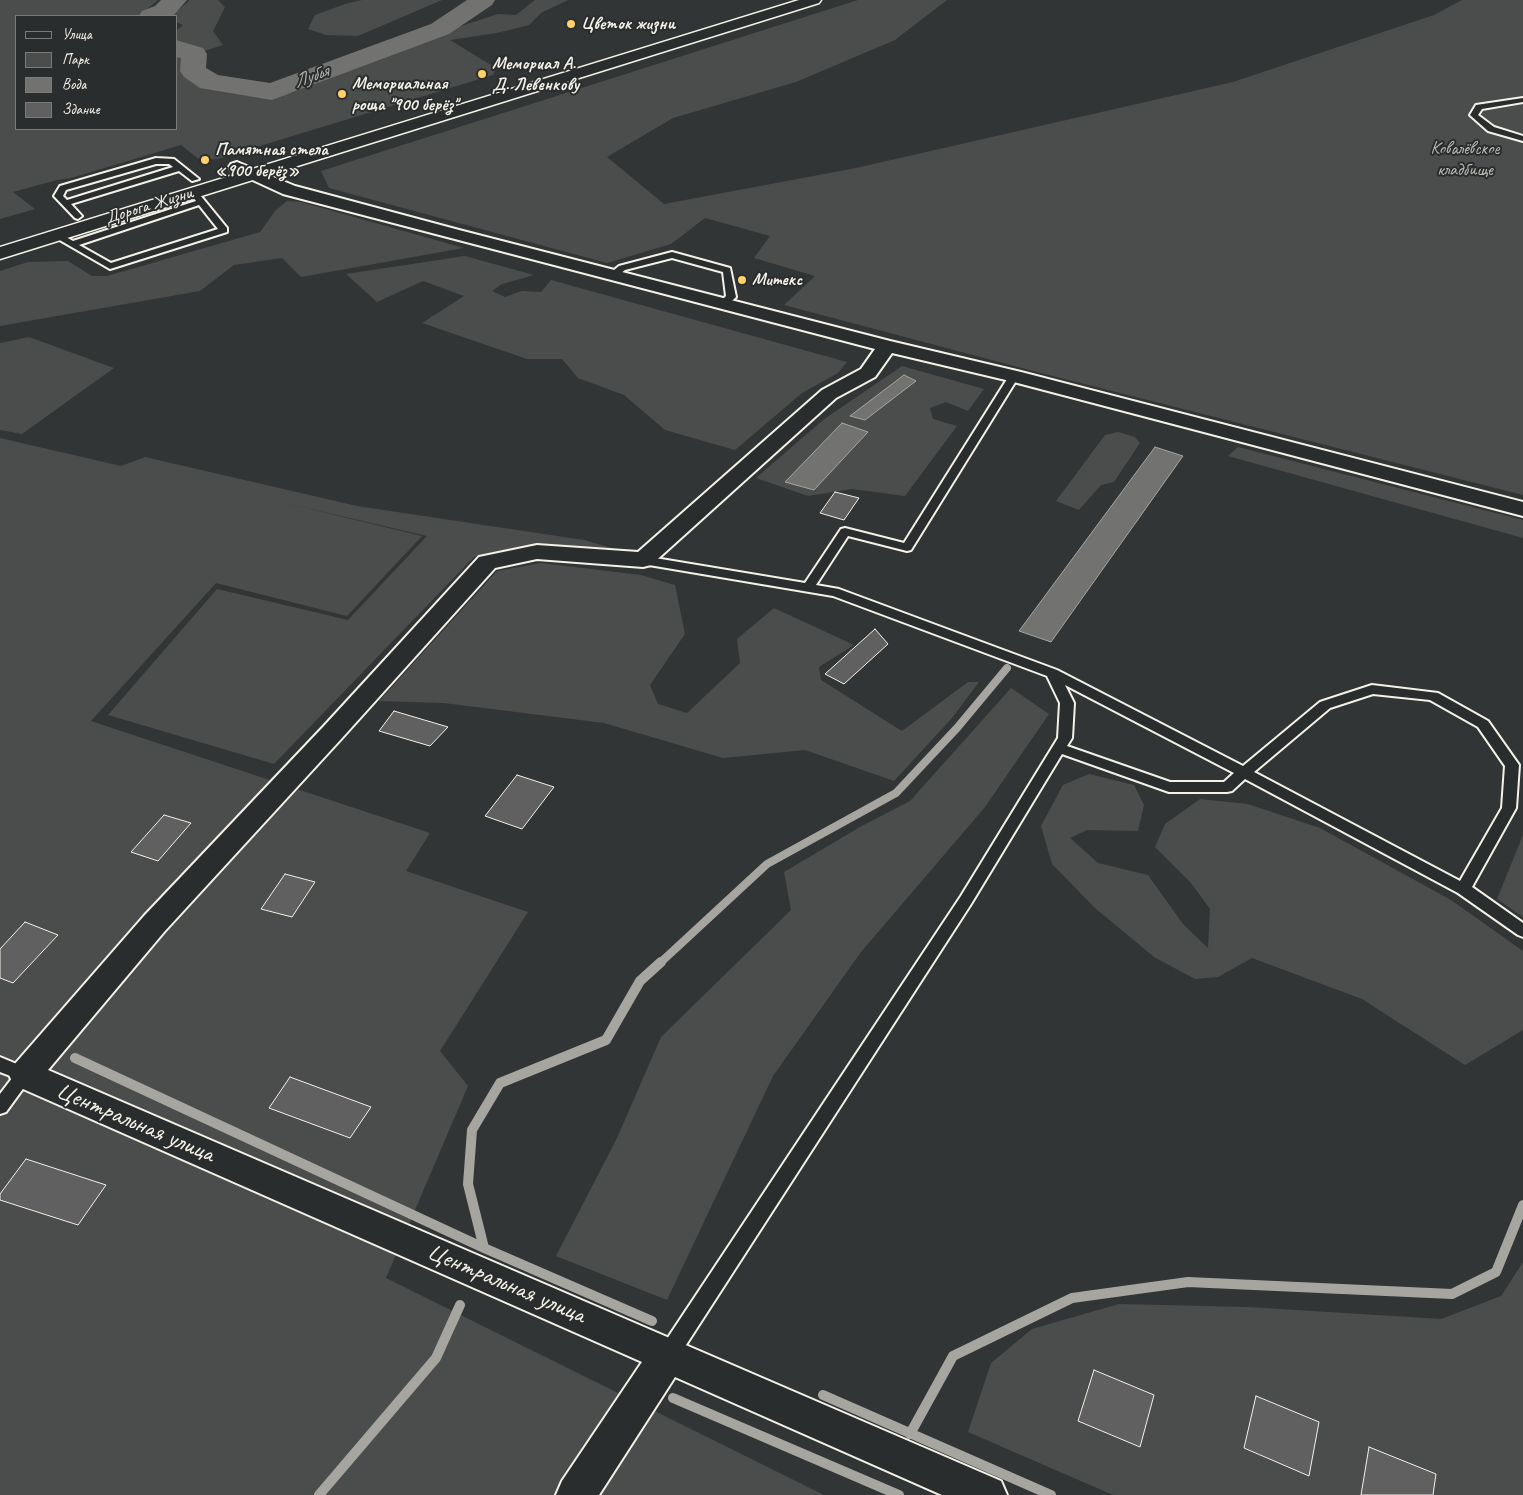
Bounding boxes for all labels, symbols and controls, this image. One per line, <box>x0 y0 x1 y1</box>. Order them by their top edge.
place label: Цветок жизни <box>581 13 675 35</box>
legend <box>15 15 178 130</box>
marker: Цветок жизни <box>565 18 577 30</box>
text: Улица <box>62 25 92 44</box>
text: Парк <box>62 50 89 69</box>
place label: Мемориал А. Д. Левенкову <box>492 53 579 96</box>
water label: Лубья <box>291 60 331 94</box>
marker: Мемориал А. Д. Левенкову <box>476 68 488 80</box>
place label: Мемориальная роща "900 берёз" <box>352 73 457 116</box>
text: Вода <box>62 75 86 94</box>
marker: Мемориальная роща "900 берёз" <box>336 88 348 100</box>
text: Здание <box>62 100 100 119</box>
park label: Ковалёвское кладбище <box>1431 138 1499 180</box>
place label: Памятная стела «900 берёз» <box>215 139 328 182</box>
marker: Памятная стела «900 берёз» <box>199 154 211 166</box>
street label: Дорога Жизни <box>102 182 196 230</box>
place label: Митекс <box>752 269 802 291</box>
marker: Митекс <box>736 274 748 286</box>
street label: Центральная улица <box>51 1076 219 1170</box>
street label: Центральная улица <box>422 1237 590 1331</box>

